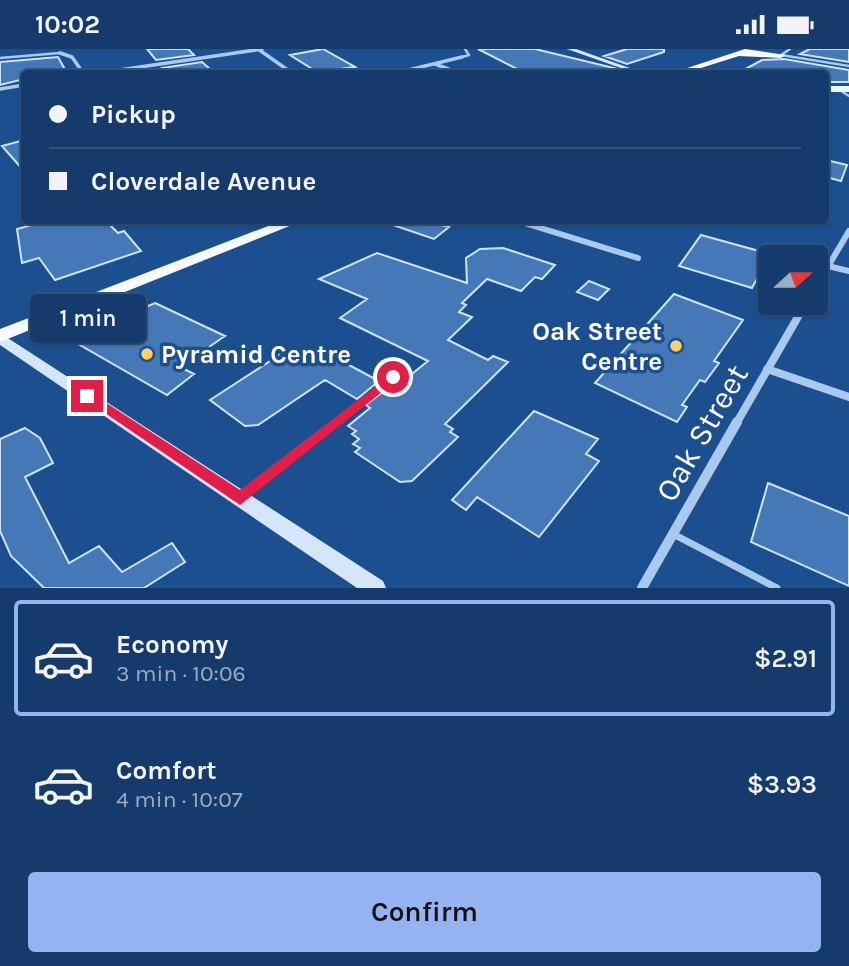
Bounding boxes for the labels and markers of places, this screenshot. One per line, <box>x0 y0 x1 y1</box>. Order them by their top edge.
place label: Oak Street Centre <box>532 316 662 377</box>
marker: Oak Street Centre <box>668 338 684 354</box>
place label: Pyramid Centre <box>161 339 351 370</box>
marker: Pyramid Centre <box>139 346 155 362</box>

